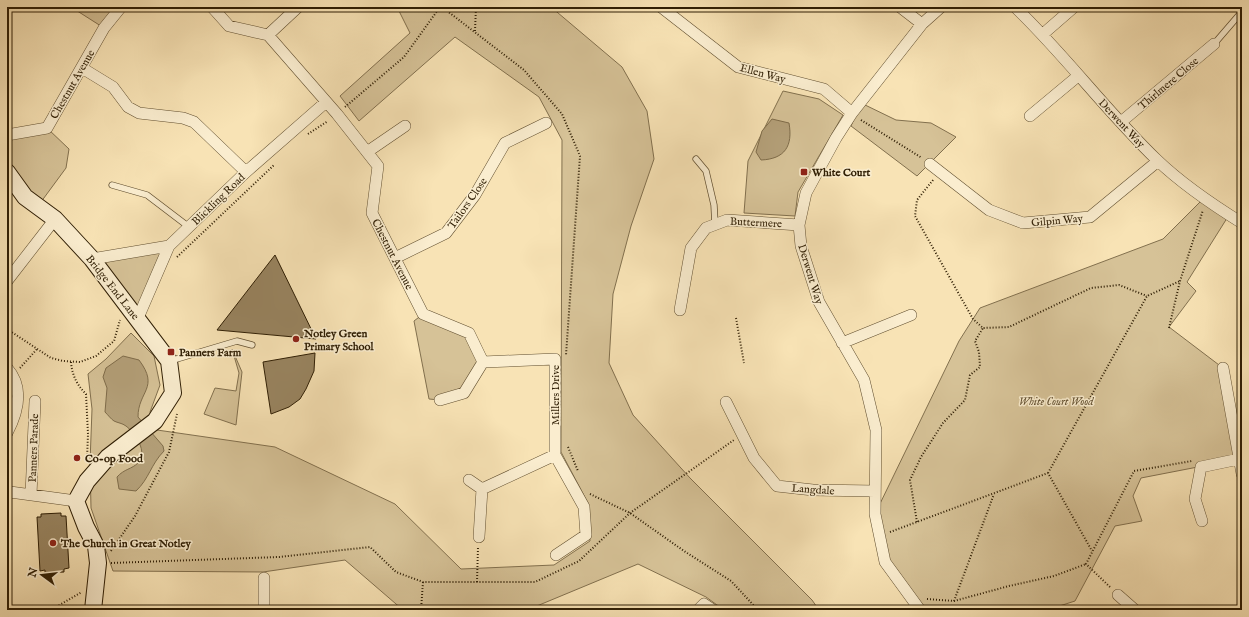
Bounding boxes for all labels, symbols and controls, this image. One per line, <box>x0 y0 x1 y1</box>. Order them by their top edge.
street label: Chestnut Avenue <box>47 47 98 122</box>
street label: Thirlmere Close <box>1136 54 1202 113</box>
street label: Ellen Way <box>738 61 788 87</box>
street label: Derwent Way <box>1095 96 1148 152</box>
place label: White Court <box>811 166 870 180</box>
marker: White Court <box>799 167 809 177</box>
street label: Blickling Road <box>189 171 248 229</box>
street label: Tailors Close <box>445 175 491 232</box>
street label: Gilpin Way <box>1031 212 1084 230</box>
street label: Buttermere <box>730 215 782 231</box>
street label: Chestnut Avenue <box>368 217 416 292</box>
street label: Derwent Way <box>794 243 826 307</box>
street label: Bridge End Lane <box>82 252 142 323</box>
place label: Notley Green Primary School <box>303 327 374 354</box>
marker: Notley Green Primary School <box>291 334 301 344</box>
place label: Panners Farm <box>179 346 242 360</box>
marker: Panners Farm <box>166 347 176 357</box>
street label: Millers Drive <box>549 365 563 425</box>
park label: White Court Wood <box>1019 395 1094 409</box>
street label: Panners Parade <box>26 413 42 483</box>
place label: Co-op Food <box>85 452 144 466</box>
marker: Co-op Food <box>72 453 82 463</box>
street label: Langdale <box>791 482 835 498</box>
place label: The Church in Great Notley <box>60 537 192 551</box>
marker: The Church in Great Notley <box>48 538 58 548</box>
north arrow <box>22 555 62 595</box>
text: N <box>25 566 41 580</box>

